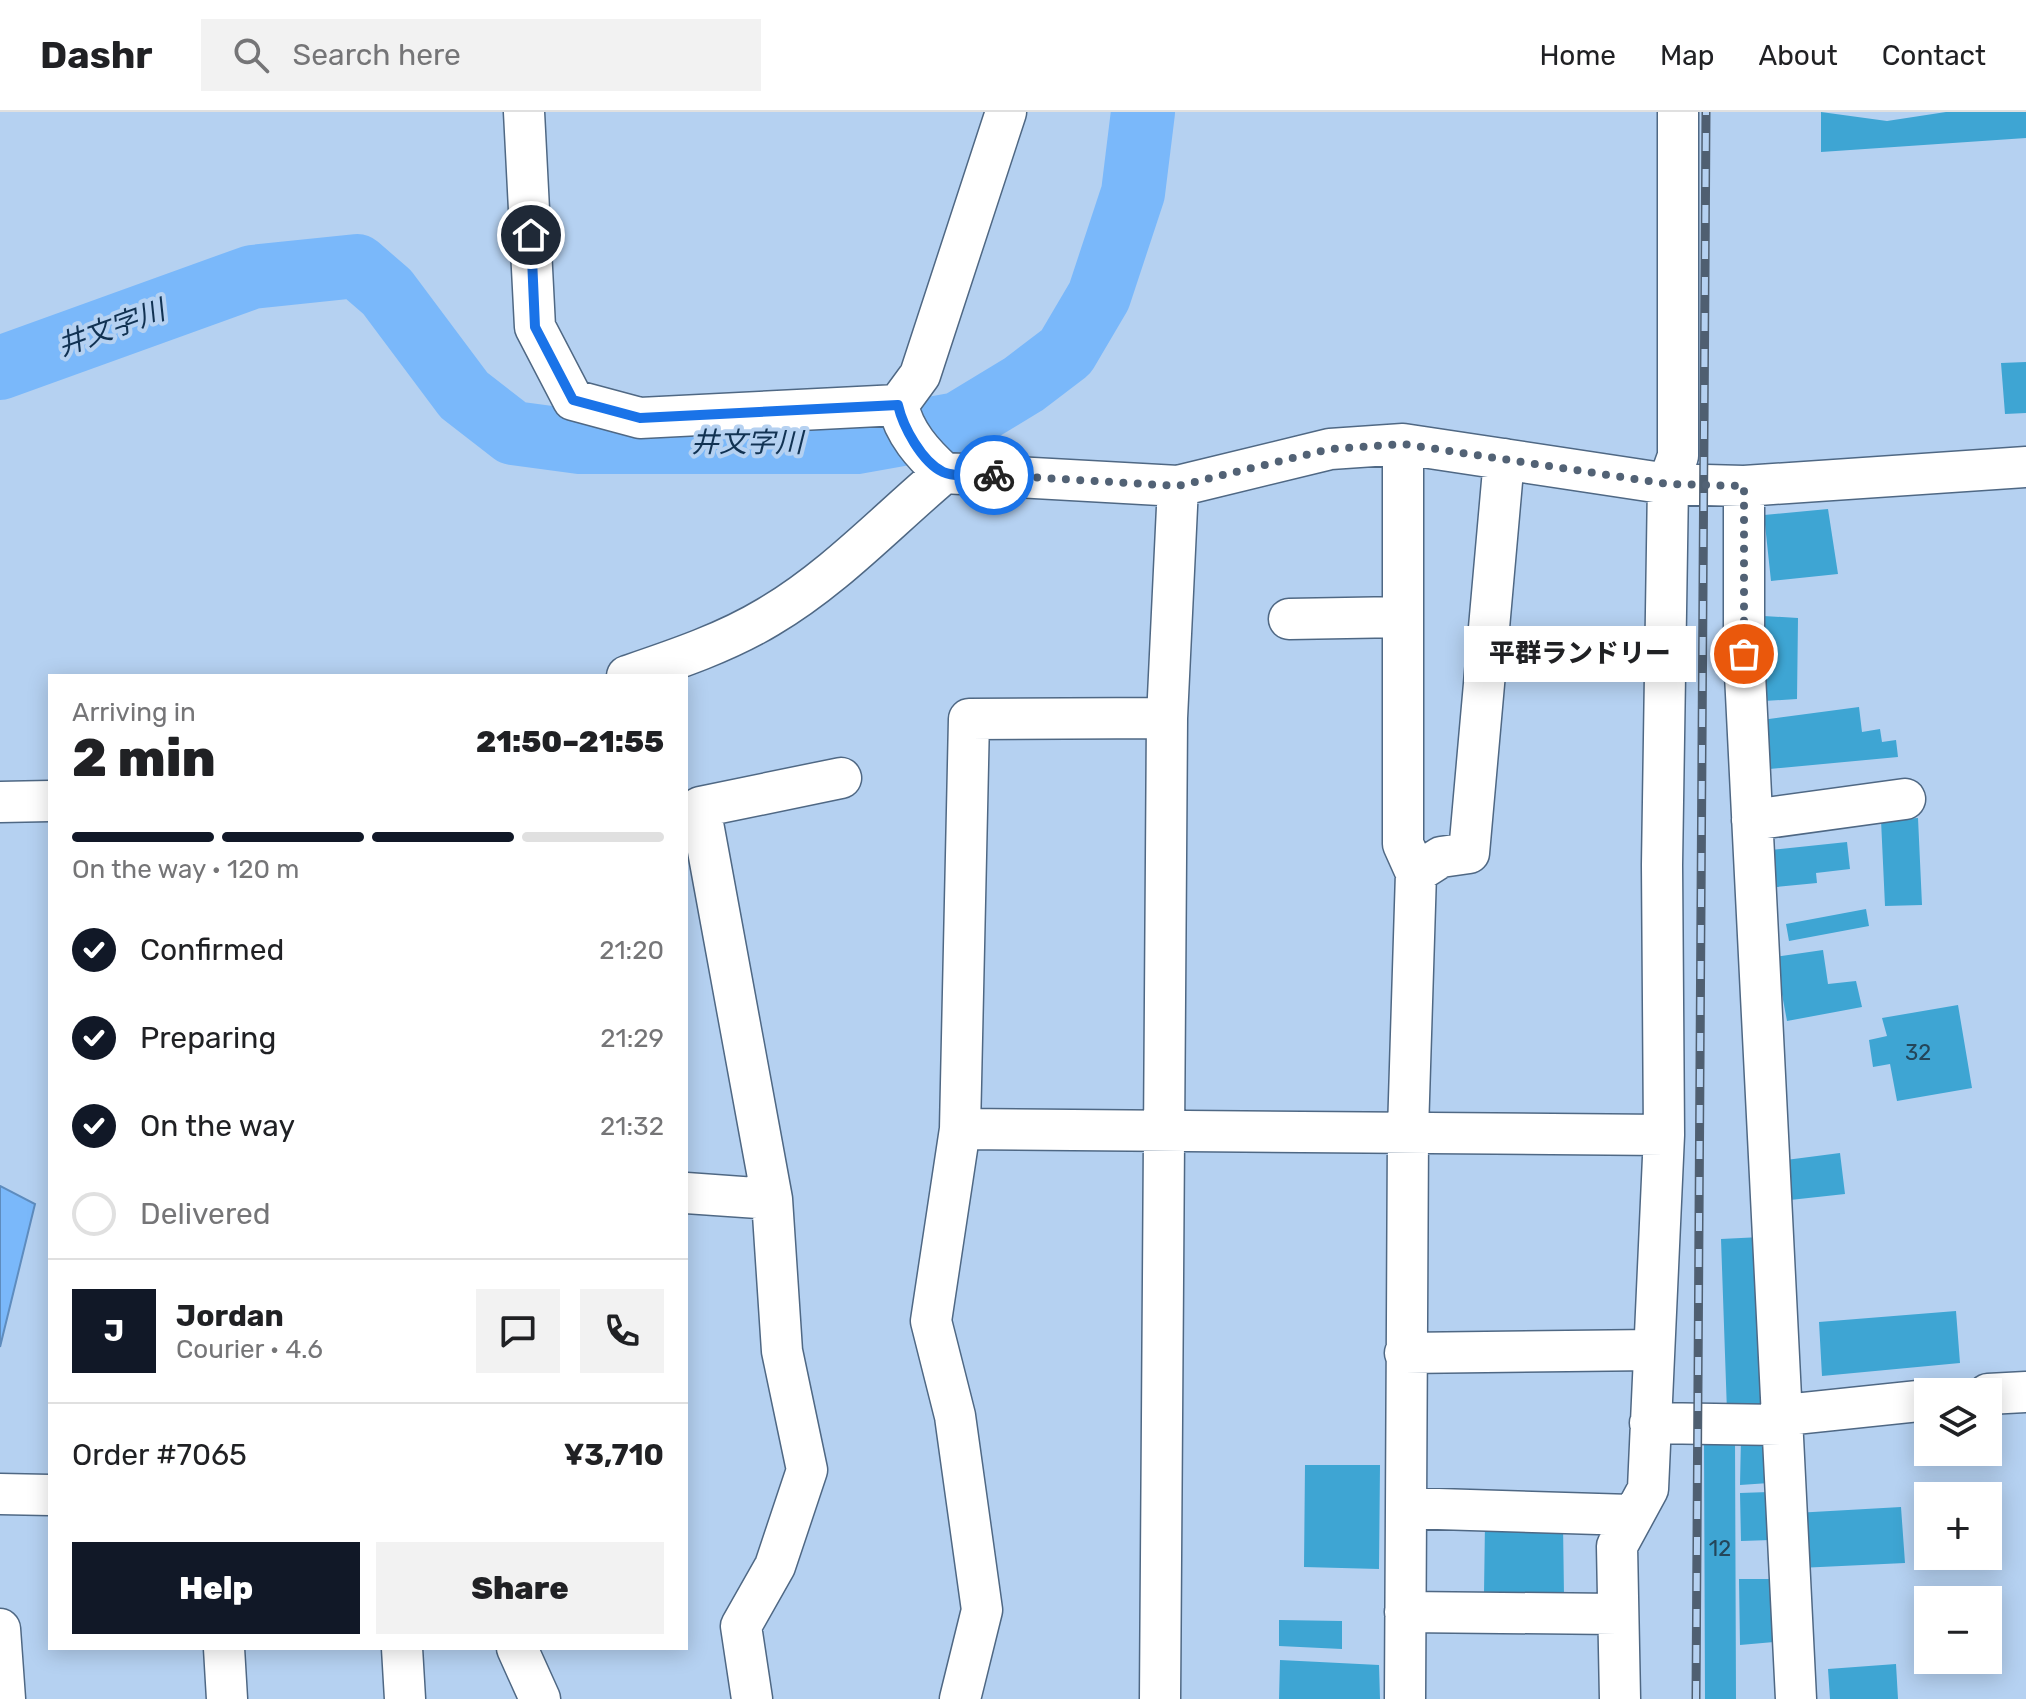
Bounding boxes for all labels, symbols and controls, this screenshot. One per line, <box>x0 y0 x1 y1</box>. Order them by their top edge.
search box <box>201 19 761 91</box>
text: Dashr <box>40 32 153 78</box>
icon: search <box>229 33 273 77</box>
text: Search here <box>293 37 461 73</box>
text: Home <box>1539 39 1616 72</box>
text: Map <box>1660 39 1714 72</box>
text: About <box>1758 39 1838 72</box>
text: Contact <box>1882 39 1986 72</box>
pin <box>497 201 565 269</box>
icon: home <box>509 213 553 257</box>
water label: 井文字川 <box>53 292 172 363</box>
water label: 井文字川 <box>691 426 806 459</box>
courier <box>954 435 1034 515</box>
icon: bike <box>972 453 1016 497</box>
pin <box>1710 620 1778 688</box>
callout: 平群ランドリー <box>1464 626 1696 682</box>
icon: bag <box>1722 632 1766 676</box>
text: 平群ランドリー <box>1489 638 1671 669</box>
text: Arriving in <box>72 697 196 728</box>
text: 21:50–21:55 <box>476 724 664 760</box>
text: 2 min <box>72 727 216 789</box>
text: On the way · 120 m <box>72 854 299 885</box>
icon: check <box>72 928 116 972</box>
text: Confirmed <box>140 932 284 968</box>
text: 21:20 <box>599 935 664 966</box>
icon: check <box>72 1016 116 1060</box>
text: Preparing <box>140 1020 276 1056</box>
text: 21:29 <box>600 1023 664 1054</box>
house number: 32 <box>1905 1039 1931 1066</box>
icon: check <box>72 1104 116 1148</box>
text: On the way <box>140 1108 295 1144</box>
text: 21:32 <box>600 1111 664 1142</box>
text: Delivered <box>140 1196 271 1232</box>
button: chat <box>476 1289 560 1373</box>
button: phone <box>580 1289 664 1373</box>
text: Jordan <box>176 1298 284 1334</box>
text: J <box>104 1313 124 1349</box>
text: Courier · 4.6 <box>176 1334 323 1365</box>
map controls <box>1914 1378 2002 1674</box>
button: layers <box>1914 1378 2002 1466</box>
text: Order #7065 <box>72 1437 247 1473</box>
text: ¥3,710 <box>564 1437 664 1473</box>
button: + <box>1914 1482 2002 1570</box>
house number: 12 <box>1709 1535 1731 1562</box>
button: Help <box>72 1542 360 1634</box>
button: Share <box>376 1542 664 1634</box>
button: − <box>1914 1586 2002 1674</box>

